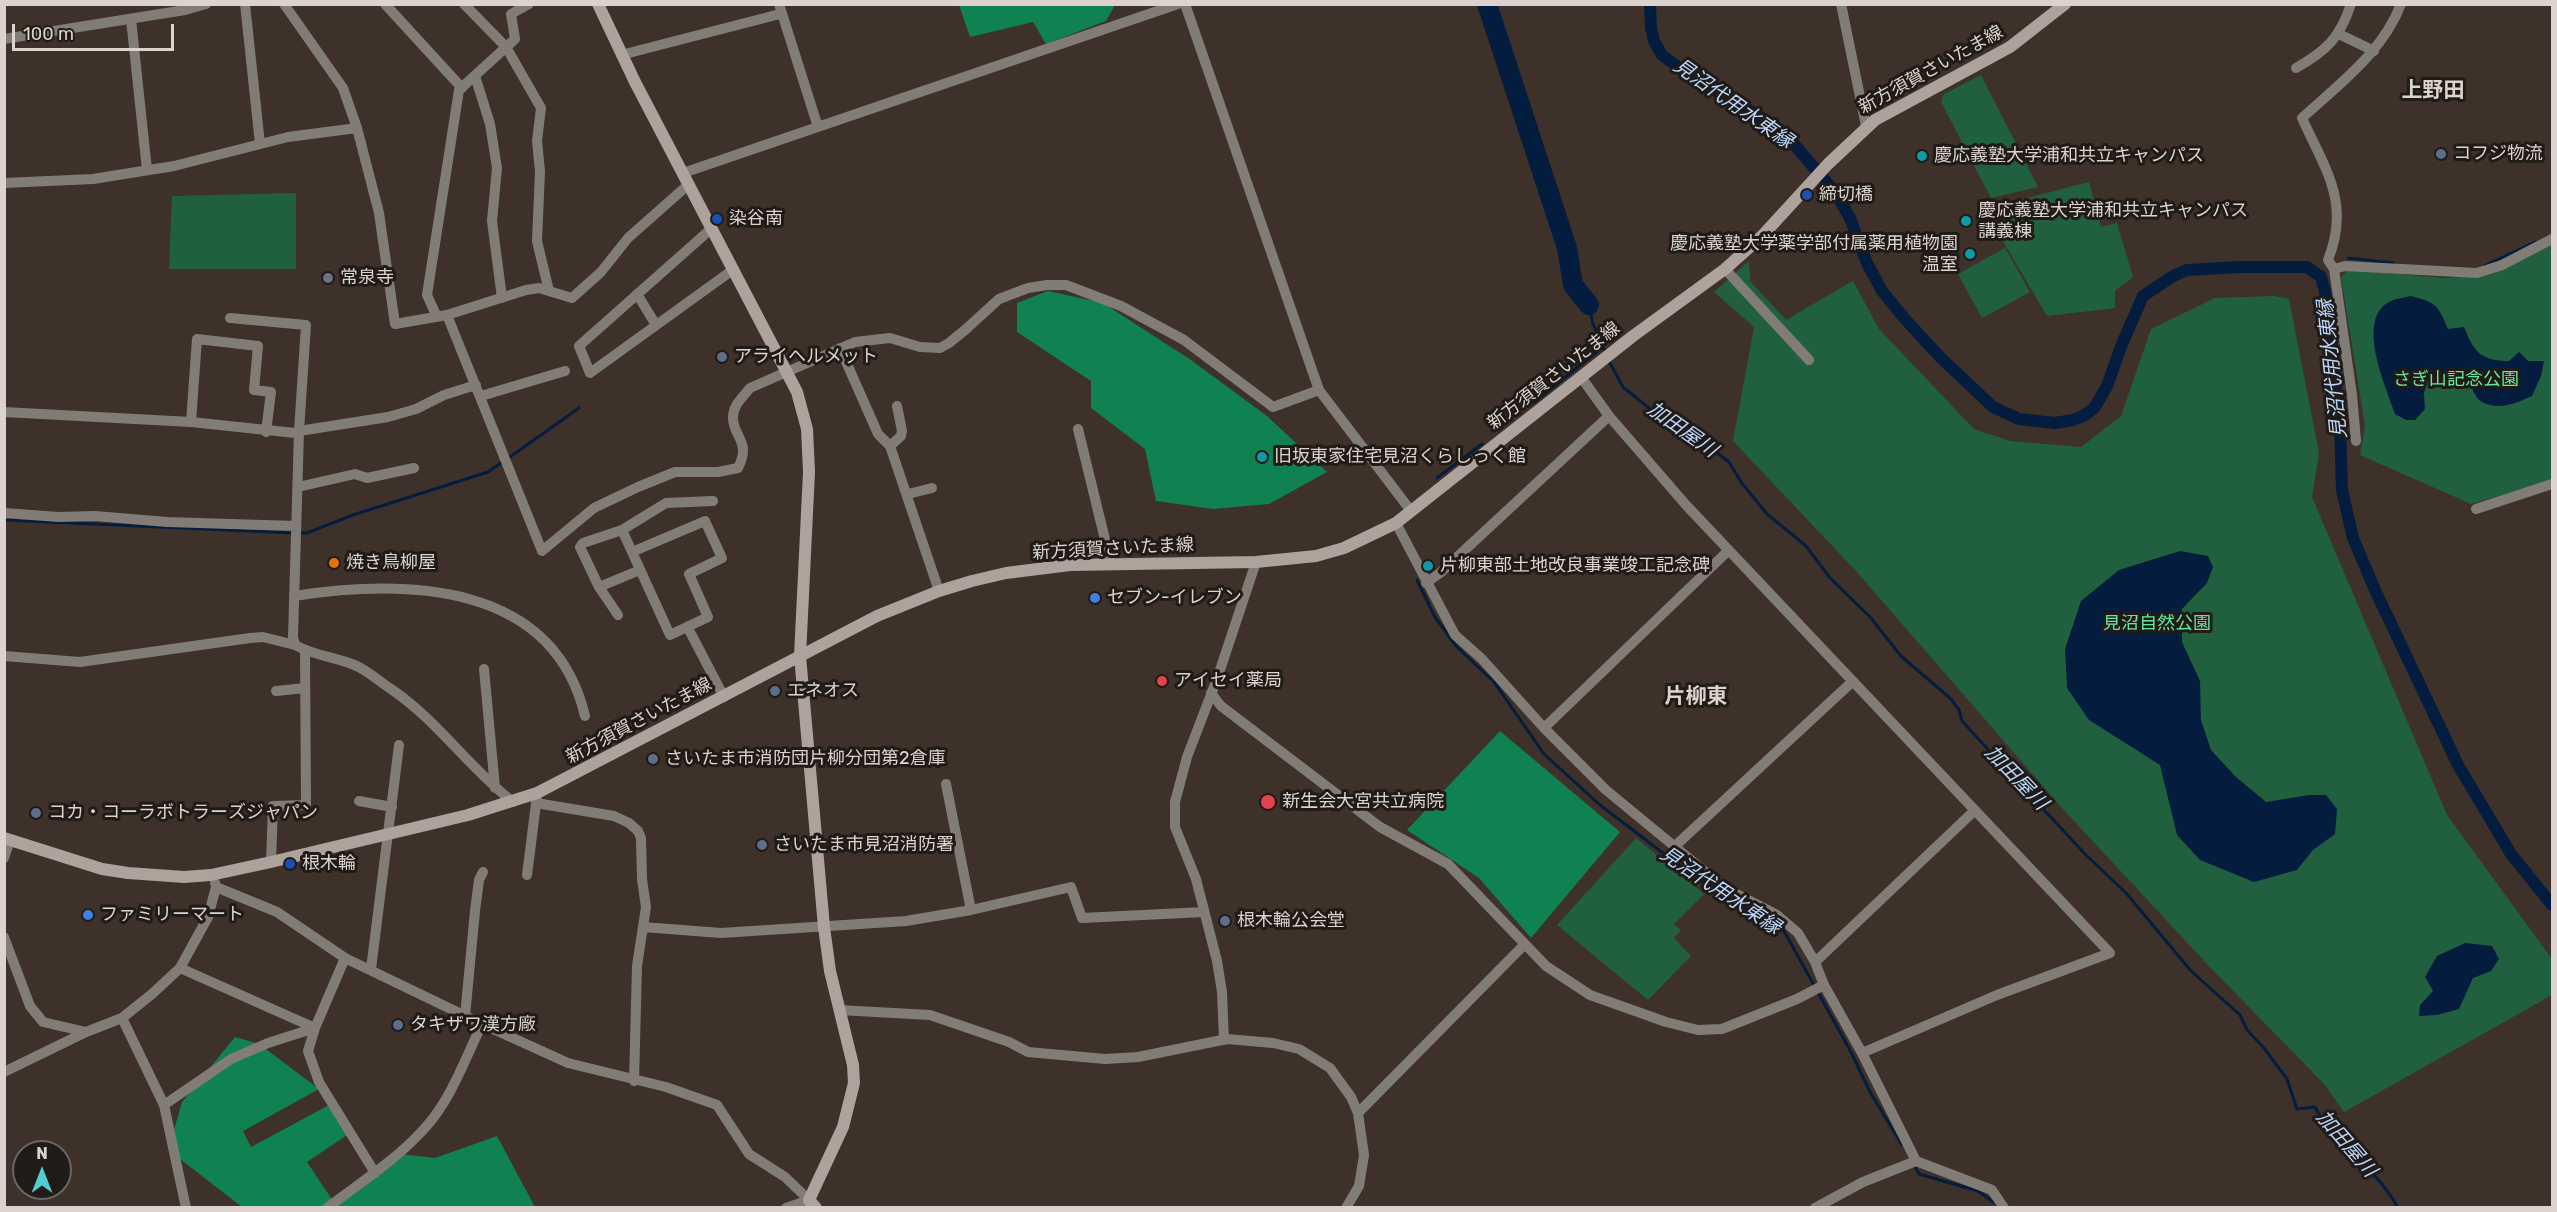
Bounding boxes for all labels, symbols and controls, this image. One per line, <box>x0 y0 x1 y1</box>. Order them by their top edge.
scale bar <box>15 12 177 50</box>
street label: 新方須賀さいたま線 <box>1855 21 2007 119</box>
text: 100 m <box>23 23 74 45</box>
water label: 見沼代用水東縁 <box>1669 54 1797 154</box>
district label: 上野田 <box>2402 78 2464 104</box>
place label: コフジ物流 <box>2453 143 2543 165</box>
place label: 慶応義塾大学浦和共立キャンパス <box>1934 145 2204 167</box>
marker: コフジ物流 <box>2434 147 2448 161</box>
marker: 慶応義塾大学浦和共立キャンパス <box>1915 149 1929 163</box>
place label: 締切橋 <box>1819 184 1873 206</box>
marker: 締切橋 <box>1800 188 1814 202</box>
place label: 慶応義塾大学浦和共立キャンパス 講義棟 <box>1978 200 2248 242</box>
place label: 染谷南 <box>729 208 783 230</box>
marker: 染谷南 <box>710 212 724 226</box>
marker: 慶応義塾大学浦和共立キャンパス 講義棟 <box>1959 214 1973 228</box>
place label: 慶応義塾大学薬学部付属薬用植物園 温室 <box>1670 233 1958 276</box>
marker: 慶応義塾大学薬学部付属薬用植物園 温室 <box>1963 247 1977 261</box>
place label: 常泉寺 <box>340 267 394 289</box>
marker: 常泉寺 <box>321 271 335 285</box>
water label: 見沼代用水東縁 <box>2314 298 2352 440</box>
street label: 新方須賀さいたま線 <box>1484 318 1624 434</box>
place label: アライヘルメット <box>734 346 878 368</box>
marker: アライヘルメット <box>715 350 729 364</box>
park label: さぎ山記念公園 <box>2393 369 2519 391</box>
water label: 加田屋川 <box>1642 397 1722 463</box>
place label: 旧坂東家住宅見沼くらしっく館 <box>1274 446 1526 468</box>
marker: 旧坂東家住宅見沼くらしっく館 <box>1255 450 1269 464</box>
street label: 新方須賀さいたま線 <box>1032 534 1194 564</box>
place label: 焼き鳥柳屋 <box>346 552 436 574</box>
place label: 片柳東部土地改良事業竣工記念碑 <box>1440 555 1710 577</box>
marker: 焼き鳥柳屋 <box>327 556 341 570</box>
marker: 片柳東部土地改良事業竣工記念碑 <box>1421 559 1435 573</box>
place label: セブン-イレブン <box>1107 587 1242 609</box>
marker: セブン-イレブン <box>1088 591 1102 605</box>
park label: 見沼自然公園 <box>2103 613 2211 635</box>
place label: アイセイ薬局 <box>1174 670 1282 692</box>
street label: 新方須賀さいたま線 <box>562 673 716 769</box>
marker: アイセイ薬局 <box>1155 674 1169 688</box>
place label: エネオス <box>787 680 859 702</box>
marker: エネオス <box>768 684 782 698</box>
district label: 片柳東 <box>1665 684 1727 710</box>
water label: 加田屋川 <box>1980 741 2052 815</box>
place label: さいたま市消防団片柳分団第2倉庫 <box>665 748 946 770</box>
marker: さいたま市消防団片柳分団第2倉庫 <box>646 752 660 766</box>
place label: 新生会大宮共立病院 <box>1282 791 1444 813</box>
marker: 新生会大宮共立病院 <box>1259 793 1277 811</box>
place label: コカ・コーラボトラーズジャパン <box>48 802 318 824</box>
marker: コカ・コーラボトラーズジャパン <box>29 806 43 820</box>
place label: さいたま市見沼消防署 <box>774 834 954 856</box>
marker: さいたま市見沼消防署 <box>755 838 769 852</box>
water label: 見沼代用水東縁 <box>1655 842 1785 940</box>
place label: 根木輪 <box>302 853 356 875</box>
marker: 根木輪 <box>283 857 297 871</box>
place label: ファミリーマート <box>100 904 244 926</box>
marker: ファミリーマート <box>81 908 95 922</box>
place label: 根木輪公会堂 <box>1237 910 1345 932</box>
marker: 根木輪公会堂 <box>1218 914 1232 928</box>
place label: タキザワ漢方廠 <box>410 1014 536 1036</box>
marker: タキザワ漢方廠 <box>391 1018 405 1032</box>
water label: 加田屋川 <box>2311 1106 2381 1182</box>
north arrow <box>12 1140 72 1200</box>
text: N <box>36 1144 48 1163</box>

